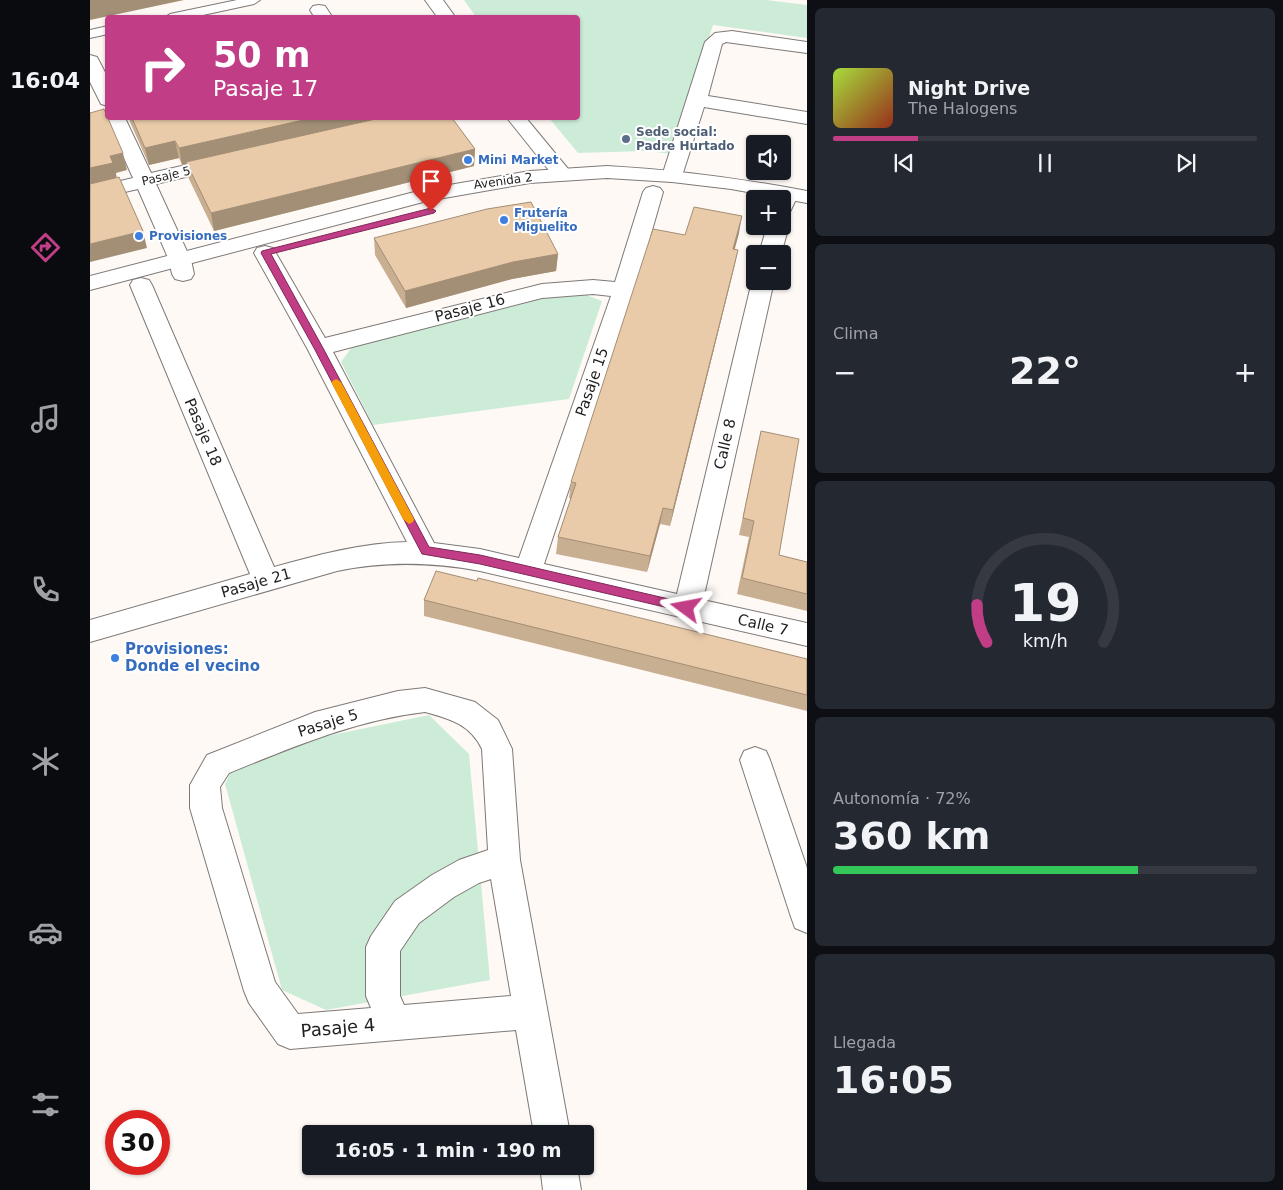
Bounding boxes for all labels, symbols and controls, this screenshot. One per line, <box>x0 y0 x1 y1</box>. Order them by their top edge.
icon: right <box>130 35 195 100</box>
text: 50 m <box>213 35 310 75</box>
text: 16:04 <box>10 68 80 93</box>
text: Pasaje 17 <box>213 76 318 101</box>
text: Night Drive <box>908 77 1030 99</box>
text: The Halogens <box>908 99 1017 118</box>
place label: Sede social: Padre Hurtado <box>636 125 735 153</box>
marker: Sede social: Padre Hurtado <box>620 133 632 145</box>
map controls <box>746 135 791 290</box>
button: sound <box>746 135 791 180</box>
icon: previous <box>890 149 918 177</box>
icon: pause <box>1031 149 1059 177</box>
icon: next <box>1172 149 1200 177</box>
place label: Mini Market <box>478 153 559 167</box>
marker: Mini Market <box>462 154 474 166</box>
pin <box>410 160 452 211</box>
street label: Pasaje 5 <box>140 164 192 188</box>
icon: arrive <box>417 167 445 195</box>
street label: Avenida 2 <box>473 170 533 192</box>
button: + <box>746 190 791 235</box>
place label: Frutería Miguelito <box>514 206 578 234</box>
marker: Frutería Miguelito <box>498 214 510 226</box>
place label: Provisiones <box>149 229 227 243</box>
icon: directions <box>28 230 63 265</box>
marker: Provisiones <box>133 230 145 242</box>
button: − <box>746 245 791 290</box>
street label: Pasaje 16 <box>433 290 507 326</box>
text: Clima <box>833 324 878 343</box>
street label: Pasaje 15 <box>572 345 612 419</box>
text: 22° <box>1009 349 1081 393</box>
text: − <box>833 356 856 389</box>
text: + <box>1234 356 1257 389</box>
street label: Pasaje 18 <box>181 395 225 469</box>
icon: music <box>28 401 63 436</box>
street label: Calle 8 <box>710 417 740 471</box>
street label: Pasaje 21 <box>219 564 293 602</box>
icon: phone <box>28 572 63 607</box>
text: 19 <box>1009 573 1081 633</box>
position arrow <box>659 581 711 633</box>
street label: Calle 7 <box>736 610 790 640</box>
text: km/h <box>1022 630 1068 651</box>
place label: Provisiones: Donde el vecino <box>125 640 260 675</box>
marker: Provisiones: Donde el vecino <box>109 652 121 664</box>
street label: Pasaje 5 <box>296 705 360 741</box>
icon: climate <box>28 744 63 779</box>
text: Autonomía · 72% <box>833 789 971 808</box>
text: 360 km <box>833 814 990 858</box>
icon: car <box>28 915 63 950</box>
street label: Pasaje 4 <box>300 1014 376 1041</box>
text: Llegada <box>833 1033 896 1052</box>
text: 16:05 <box>833 1058 954 1102</box>
icon: filters <box>28 1087 63 1122</box>
speed limit sign: 30 <box>105 1110 170 1175</box>
text: 16:05 · 1 min · 190 m <box>334 1139 562 1161</box>

